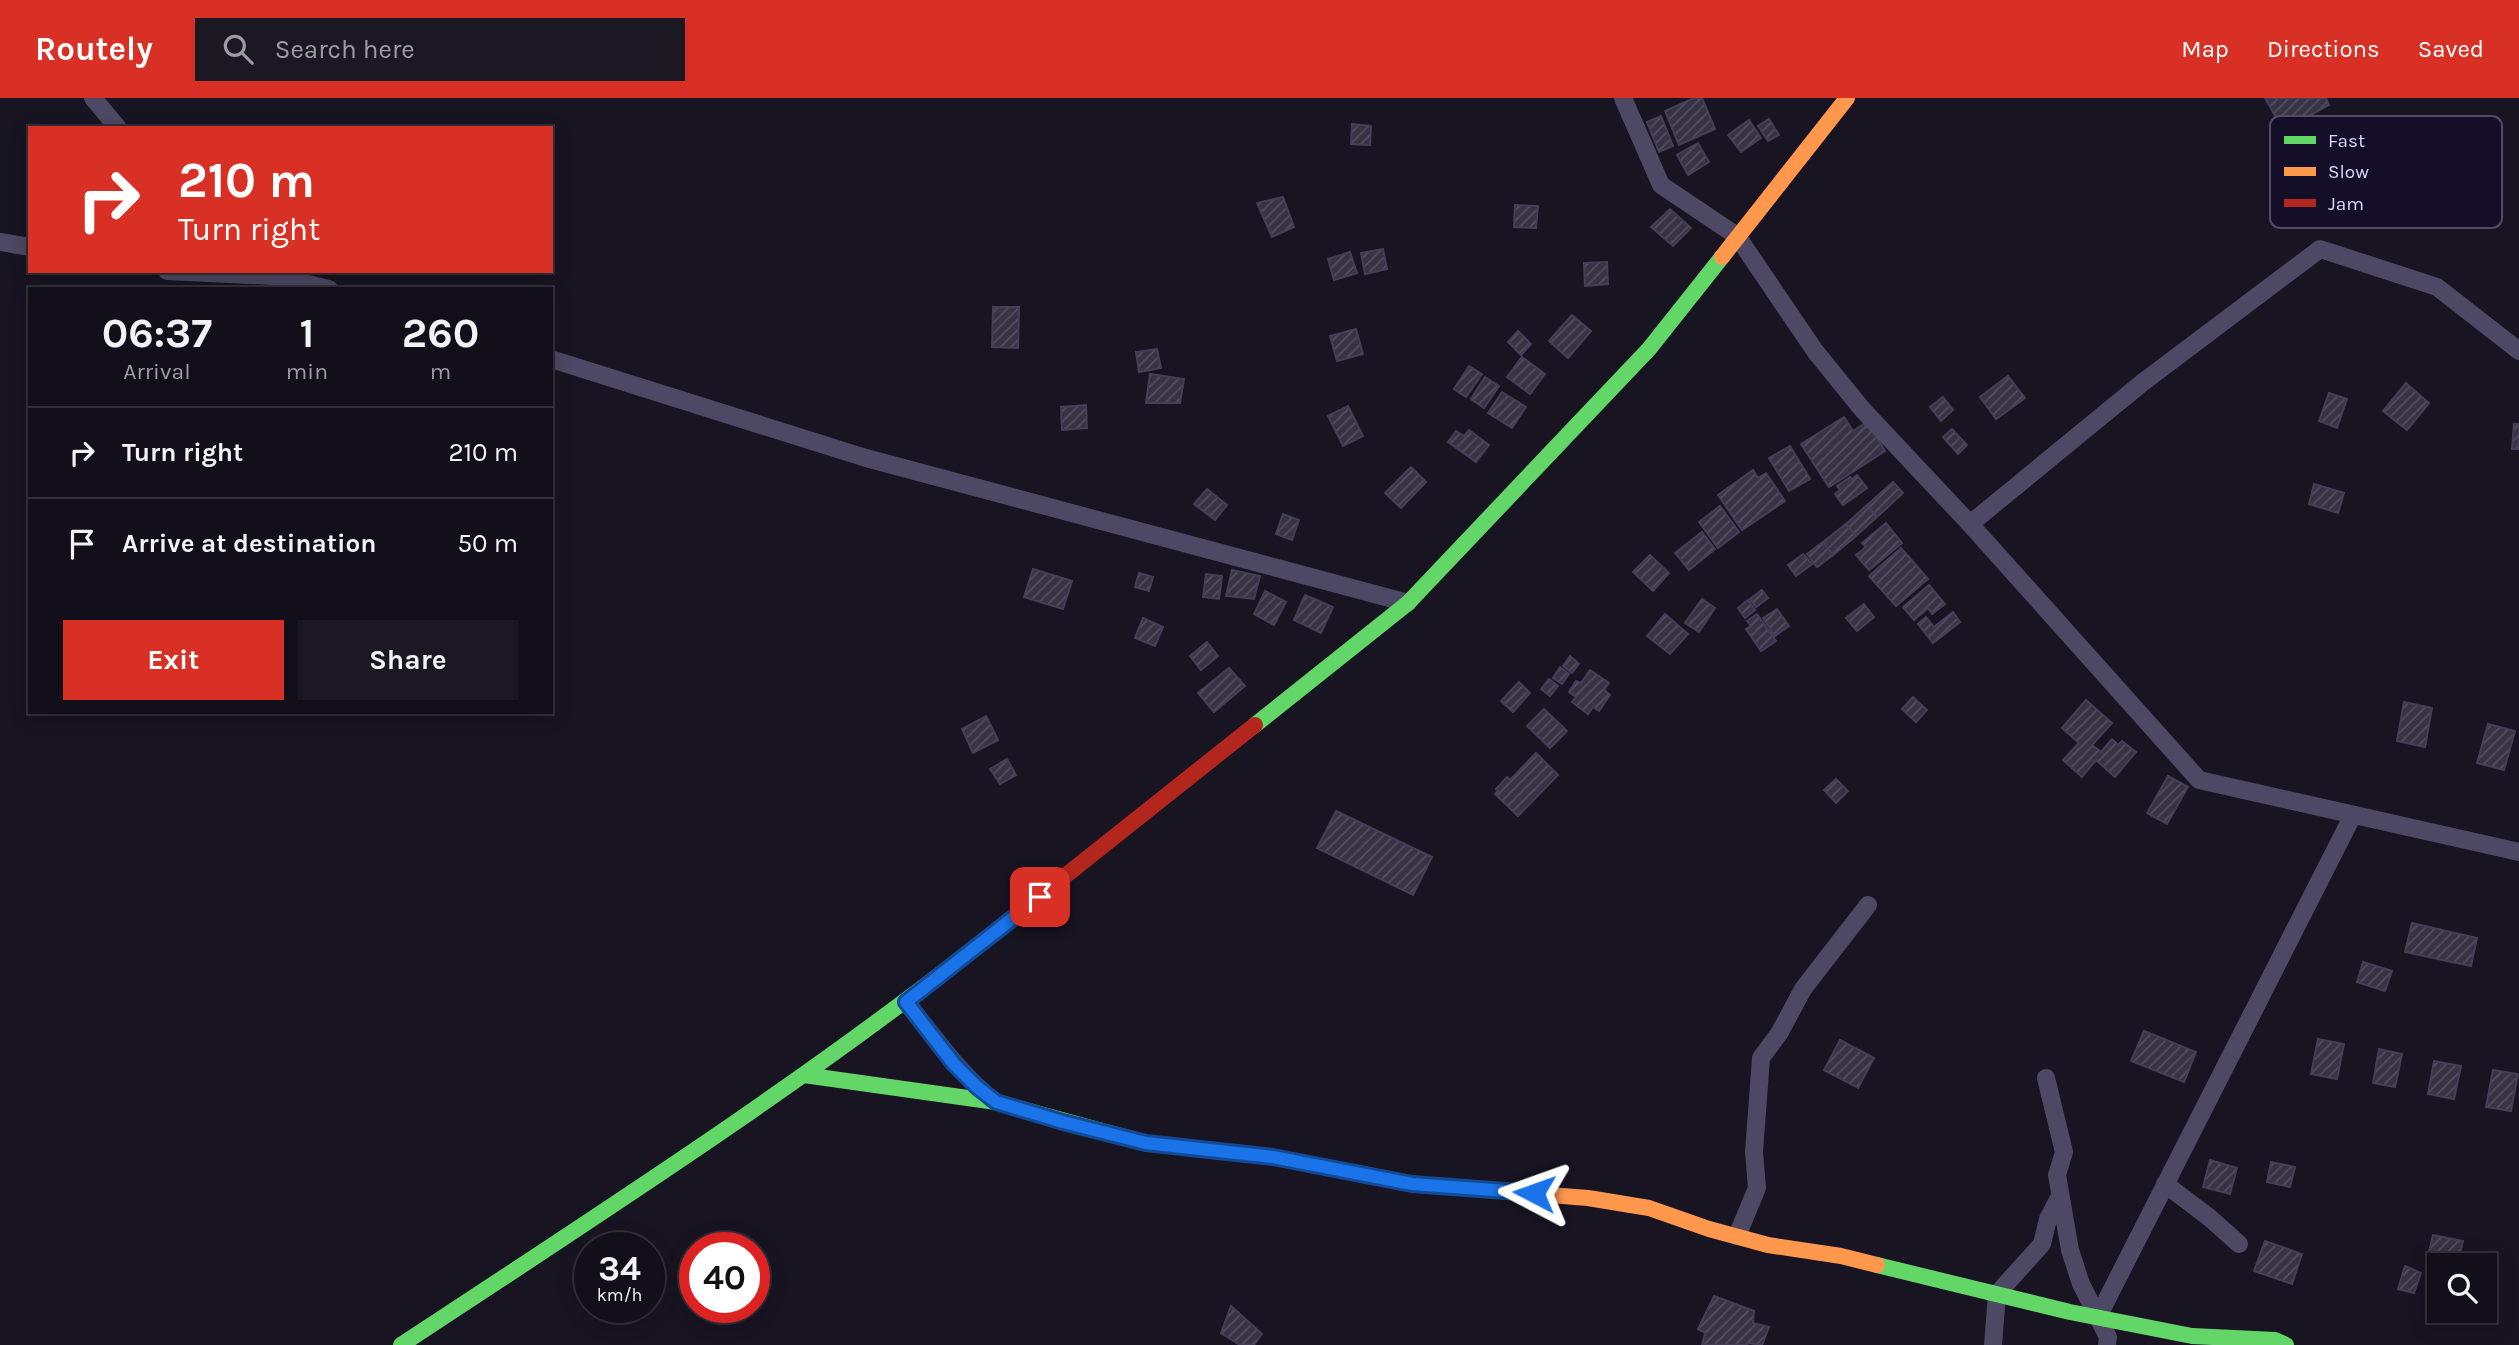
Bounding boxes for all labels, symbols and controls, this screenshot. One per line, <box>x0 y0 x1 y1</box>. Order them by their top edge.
search box <box>195 18 685 81</box>
text: Routely <box>35 30 153 68</box>
icon: search <box>219 30 257 68</box>
text: Search here <box>275 34 415 65</box>
text: Map <box>2181 35 2229 63</box>
text: Directions <box>2267 35 2380 63</box>
text: Saved <box>2418 35 2484 63</box>
legend <box>2270 116 2502 228</box>
text: Fast <box>2328 130 2365 152</box>
text: 210 m <box>178 152 315 209</box>
icon: right <box>63 154 154 245</box>
text: Slow <box>2328 161 2369 183</box>
text: Jam <box>2328 193 2364 215</box>
text: Turn right <box>178 211 320 248</box>
text: 06:37 <box>102 308 212 358</box>
text: 1 <box>299 308 314 358</box>
text: 260 <box>402 308 479 358</box>
text: Arrival <box>123 358 191 385</box>
text: min <box>286 358 328 385</box>
text: m <box>430 358 451 385</box>
icon: right <box>63 434 101 472</box>
text: Turn right <box>122 437 243 468</box>
text: 210 m <box>448 437 518 468</box>
icon: arrive <box>63 525 101 563</box>
text: Arrive at destination <box>122 528 376 559</box>
text: 50 m <box>457 528 518 559</box>
button: Exit <box>63 620 284 700</box>
button: Share <box>298 620 518 700</box>
pin <box>1010 867 1070 927</box>
icon: arrive <box>1021 878 1059 916</box>
position arrow <box>1497 1156 1571 1230</box>
speed limit sign: 40 <box>679 1232 770 1323</box>
text: 34 <box>598 1248 641 1289</box>
map controls <box>2427 1253 2497 1323</box>
button: search <box>2427 1253 2497 1323</box>
text: km/h <box>597 1284 642 1306</box>

